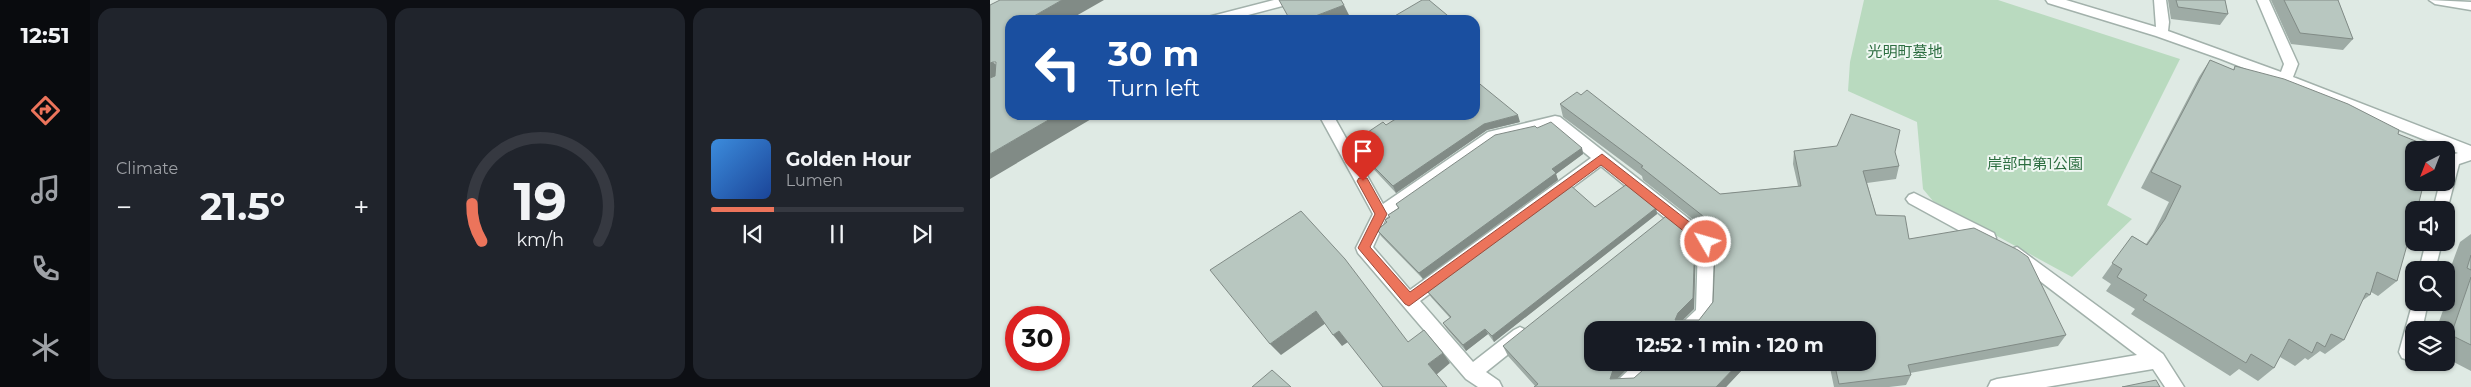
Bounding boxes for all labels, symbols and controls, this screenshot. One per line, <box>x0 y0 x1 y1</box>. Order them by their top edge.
text: 12:51 <box>20 22 70 49</box>
text: 30 m <box>1108 32 1199 75</box>
icon: left <box>1025 35 1090 100</box>
park label: 光明町墓地 <box>1867 42 1943 61</box>
text: Turn left <box>1108 75 1200 102</box>
icon: directions <box>28 93 63 128</box>
pin <box>1342 130 1384 181</box>
icon: arrive <box>1349 137 1377 165</box>
north arrow <box>2405 141 2455 191</box>
map controls <box>2405 141 2455 371</box>
text: Golden Hour <box>786 148 911 171</box>
park label: 岸部中第1公園 <box>1987 154 2083 173</box>
text: Climate <box>116 159 178 178</box>
text: 19 <box>513 170 567 233</box>
text: Lumen <box>786 171 843 190</box>
icon: music <box>28 172 63 207</box>
text: 21.5° <box>200 183 285 230</box>
text: − <box>116 190 132 224</box>
text: + <box>353 190 369 224</box>
button: sound <box>2405 201 2455 251</box>
position arrow <box>1679 215 1731 267</box>
icon: previous <box>739 220 767 248</box>
icon: pause <box>823 220 851 248</box>
icon: next <box>908 220 936 248</box>
text: km/h <box>516 229 564 250</box>
icon: phone <box>28 251 63 286</box>
button: search <box>2405 261 2455 311</box>
speed limit sign: 30 <box>1005 306 1070 371</box>
button: layers <box>2405 321 2455 371</box>
icon: climate <box>28 330 63 365</box>
text: 12:52 · 1 min · 120 m <box>1636 334 1824 357</box>

